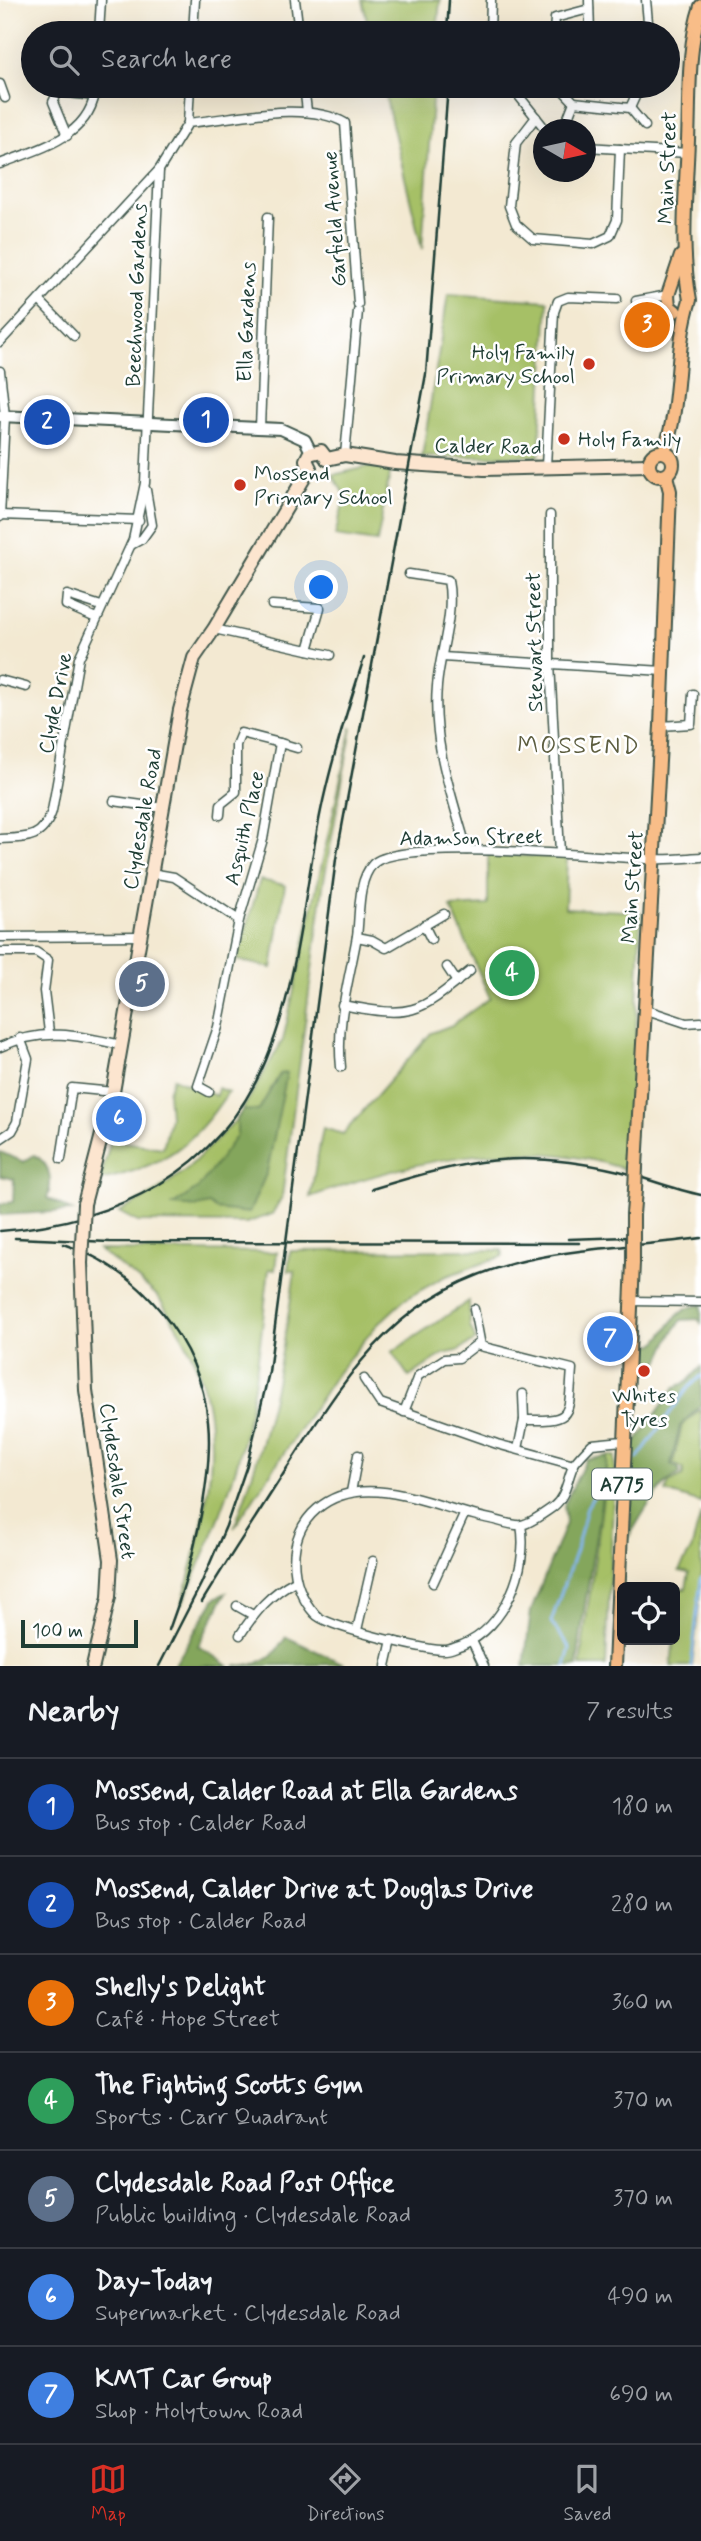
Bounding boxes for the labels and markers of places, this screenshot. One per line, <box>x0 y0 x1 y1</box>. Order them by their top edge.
pin: 3 <box>624 299 670 351</box>
place label: Holy Family Primary School <box>436 339 575 391</box>
marker: Holy Family Primary School <box>581 356 597 372</box>
pin: 1 <box>183 394 229 446</box>
pin: 2 <box>24 396 70 448</box>
place label: Holy Family <box>578 426 681 454</box>
marker: Holy Family <box>556 431 572 447</box>
place label: Mossend Primary School <box>254 460 393 512</box>
marker: Mossend Primary School <box>232 477 248 493</box>
pin: 4 <box>489 947 535 999</box>
pin: 5 <box>119 958 165 1010</box>
pin: 6 <box>96 1093 142 1145</box>
pin: 7 <box>587 1313 633 1365</box>
marker: Whites Tyres <box>636 1363 652 1379</box>
place label: Whites Tyres <box>612 1382 676 1434</box>

